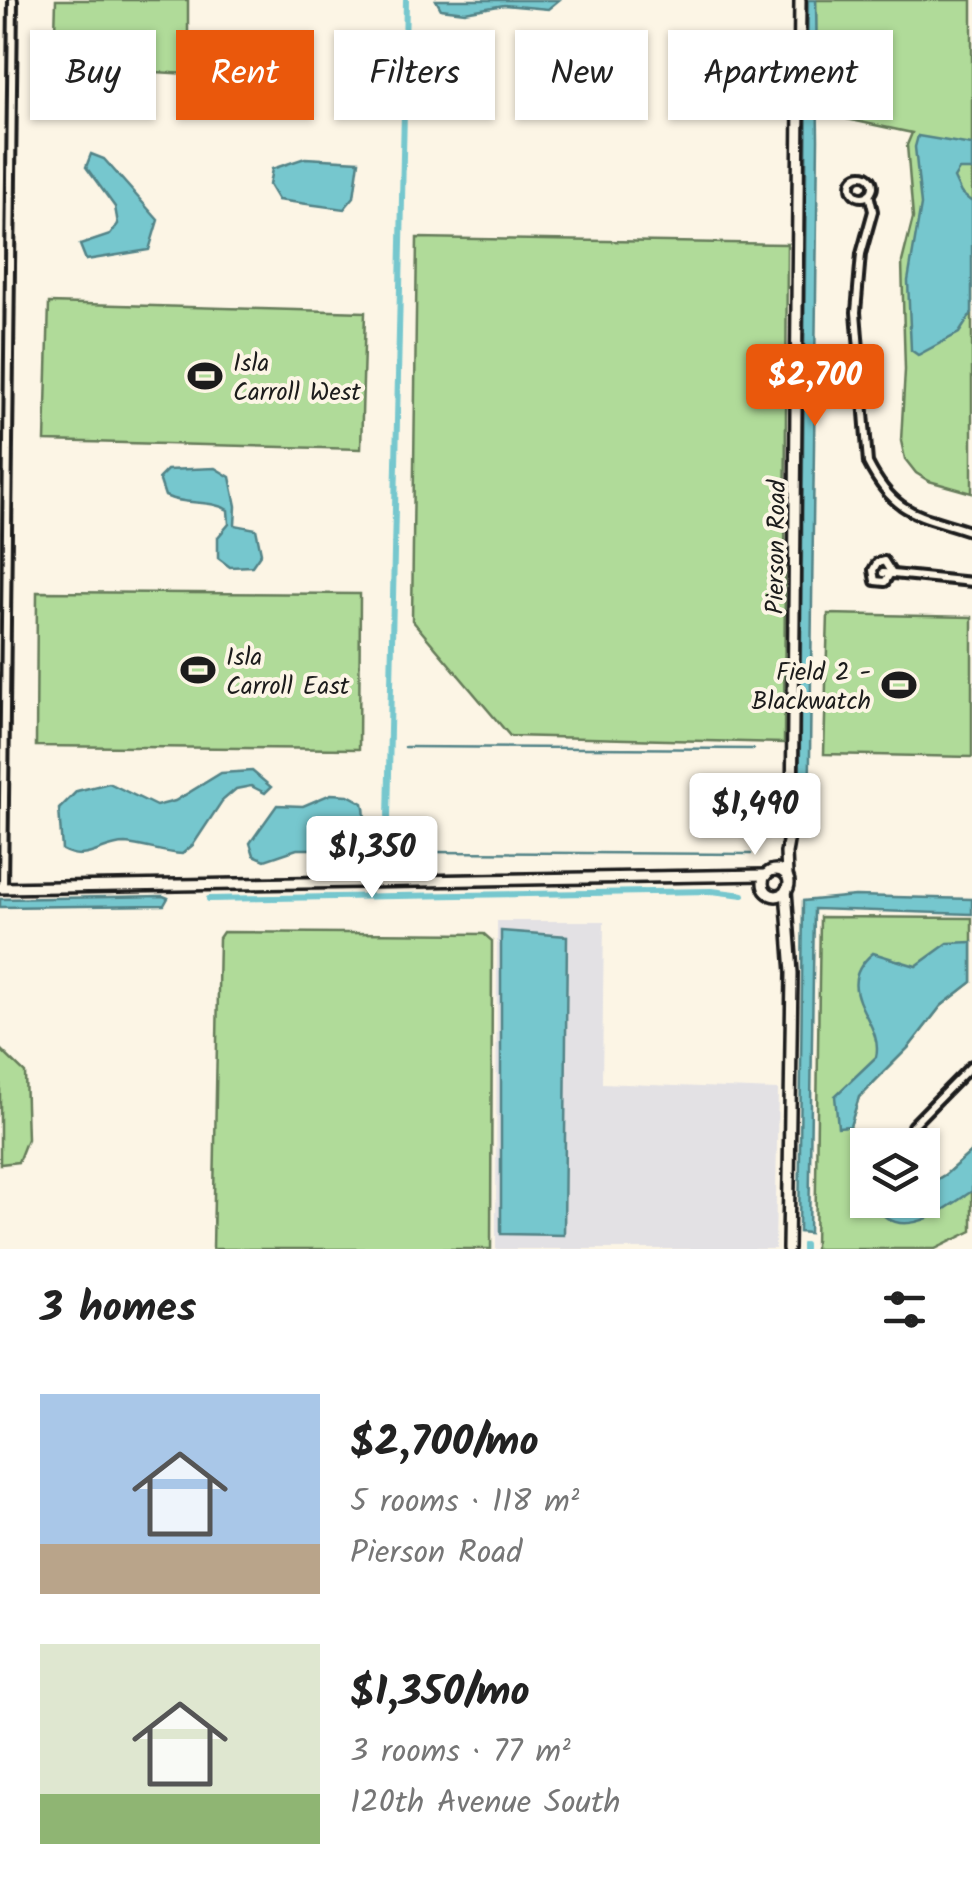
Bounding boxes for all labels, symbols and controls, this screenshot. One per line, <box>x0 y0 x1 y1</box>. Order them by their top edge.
chip: Buy <box>30 30 156 120</box>
chip: Rent <box>176 30 314 120</box>
chip: Filters <box>334 30 495 120</box>
chip: New <box>515 30 648 120</box>
chip: Apartment <box>668 30 893 120</box>
place label: Isla Carroll West <box>233 344 361 413</box>
pin: $2,700 <box>734 344 896 429</box>
text: $2,700 <box>768 351 862 402</box>
sports icon: Isla Carroll West <box>186 357 224 395</box>
street label: Pierson Road <box>756 478 798 615</box>
place label: Isla Carroll East <box>226 638 350 707</box>
sports icon: Isla Carroll East <box>179 651 217 689</box>
place label: Field 2 - Blackwatch <box>752 653 871 722</box>
sports icon: Field 2 - Blackwatch <box>880 666 918 704</box>
pin: $1,490 <box>674 773 836 858</box>
text: $1,490 <box>711 780 799 831</box>
pin: $1,350 <box>291 816 453 901</box>
text: $1,350 <box>328 823 416 874</box>
map controls <box>850 1128 940 1218</box>
button: layers <box>850 1128 940 1218</box>
text: 3 homes <box>40 1276 196 1343</box>
icon: filters <box>877 1282 932 1337</box>
text: $2,700/mo <box>350 1410 539 1477</box>
icon: home <box>120 1434 240 1554</box>
text: 5 rooms · 118 m² <box>350 1477 579 1528</box>
text: Pierson Road <box>350 1528 522 1579</box>
text: $1,350/mo <box>350 1660 530 1727</box>
icon: home <box>120 1684 240 1804</box>
text: 3 rooms · 77 m² <box>350 1727 571 1778</box>
text: 120th Avenue South <box>350 1778 620 1829</box>

